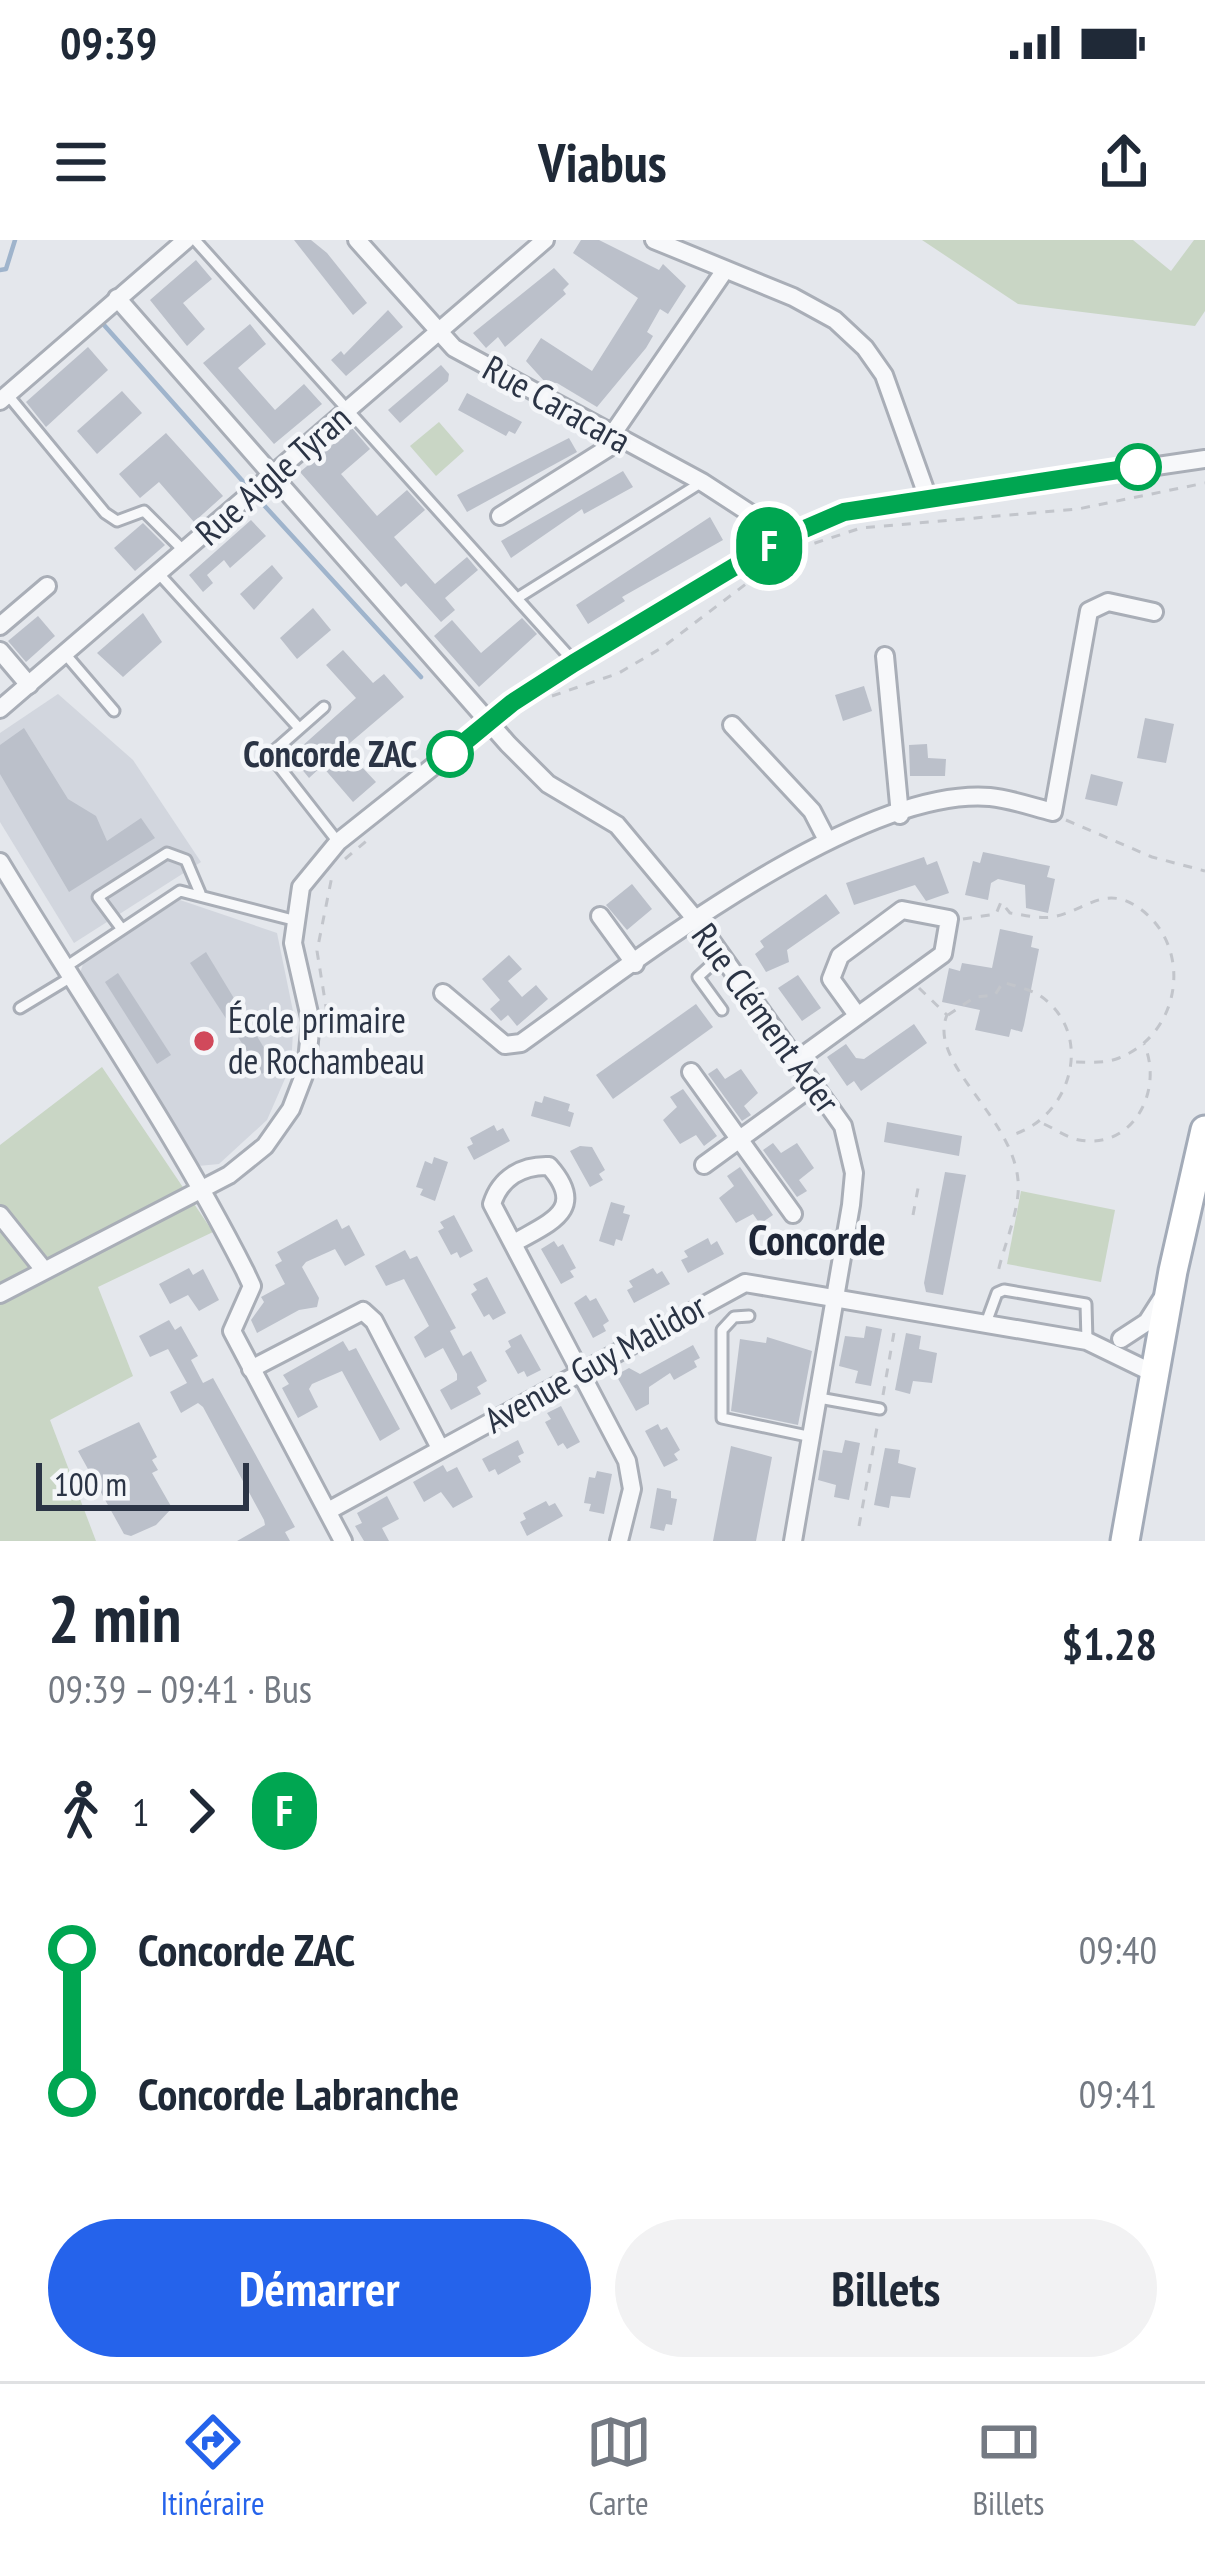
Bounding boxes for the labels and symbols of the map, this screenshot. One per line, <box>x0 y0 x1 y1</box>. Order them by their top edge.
street label: Rue Caracara <box>475 344 639 463</box>
street label: Rue Aigle Tyran <box>185 394 360 555</box>
unlabelled marker <box>1116 445 1160 489</box>
line badge: F <box>730 507 808 585</box>
place label: Concorde ZAC <box>243 730 417 777</box>
marker: Concorde ZAC <box>428 732 472 776</box>
street label: Rue Clément Ader <box>682 914 851 1122</box>
place label: École primaire de Rochambeau <box>228 996 425 1084</box>
marker: École primaire de Rochambeau <box>191 1028 217 1054</box>
district label: Concorde <box>748 1212 886 1267</box>
street label: Avenue Guy Malidor <box>475 1282 714 1443</box>
scale bar <box>36 1457 249 1510</box>

